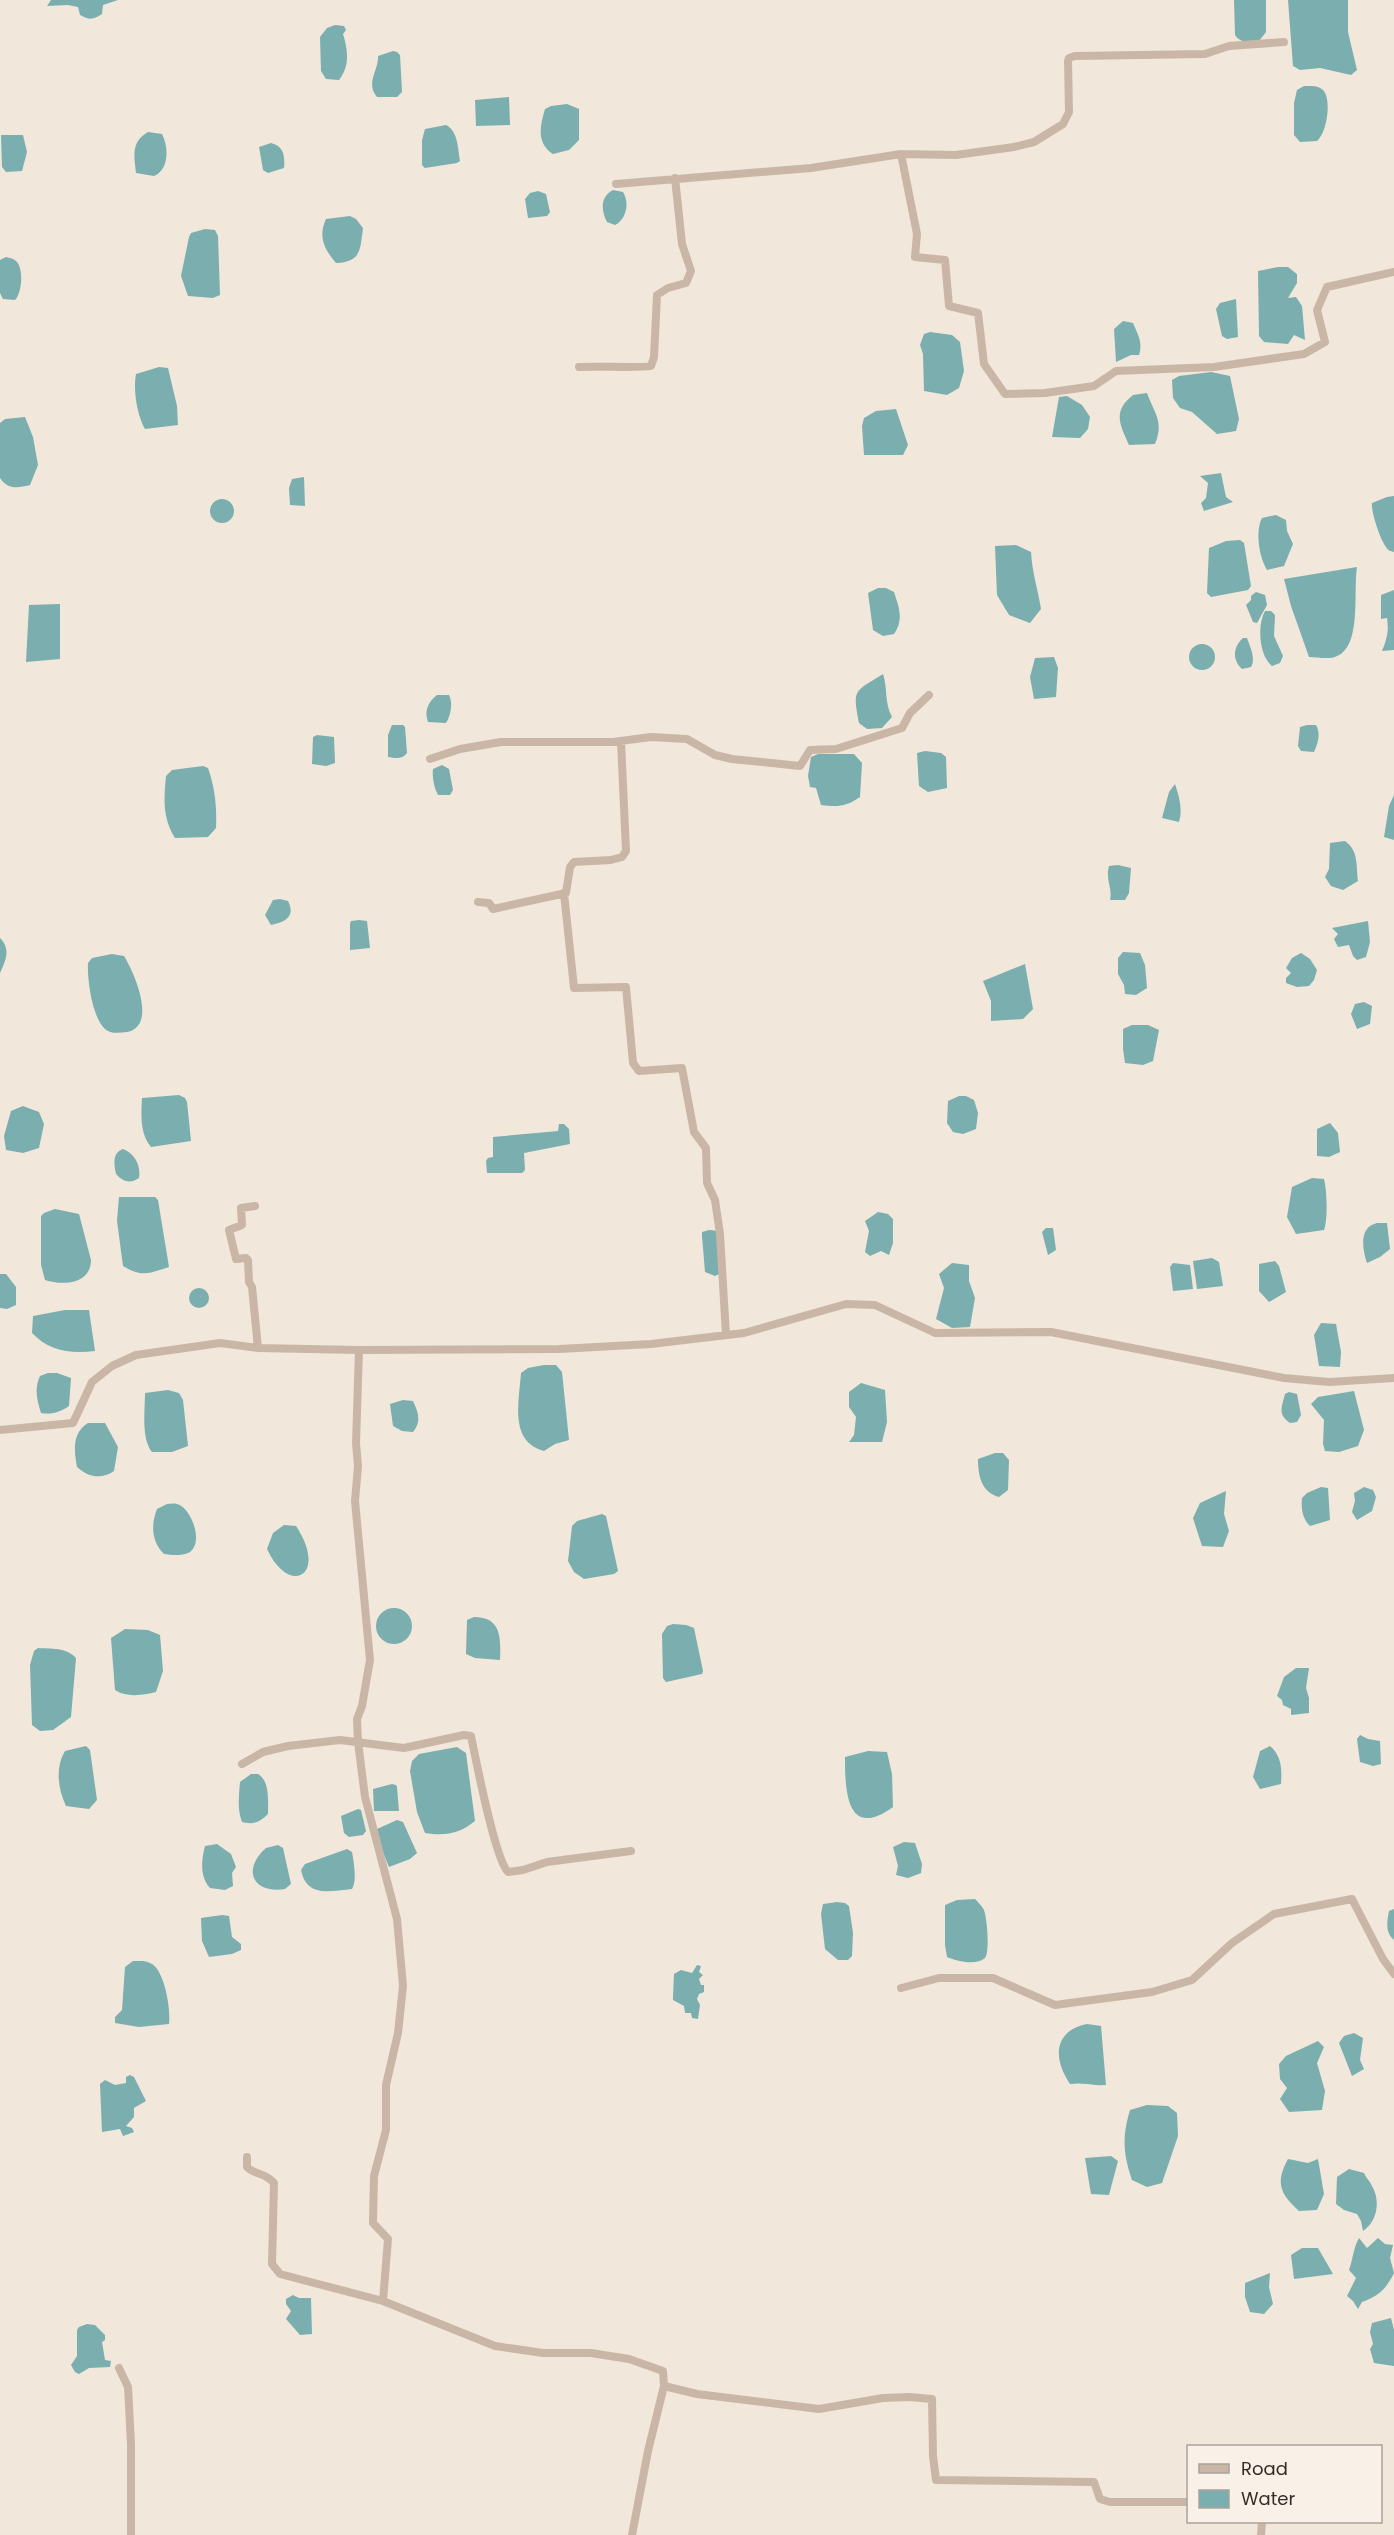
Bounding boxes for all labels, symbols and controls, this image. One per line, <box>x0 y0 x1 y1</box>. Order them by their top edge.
legend <box>1187 2445 1382 2523</box>
text: Road <box>1241 2456 1288 2481</box>
text: Water <box>1241 2486 1295 2511</box>

